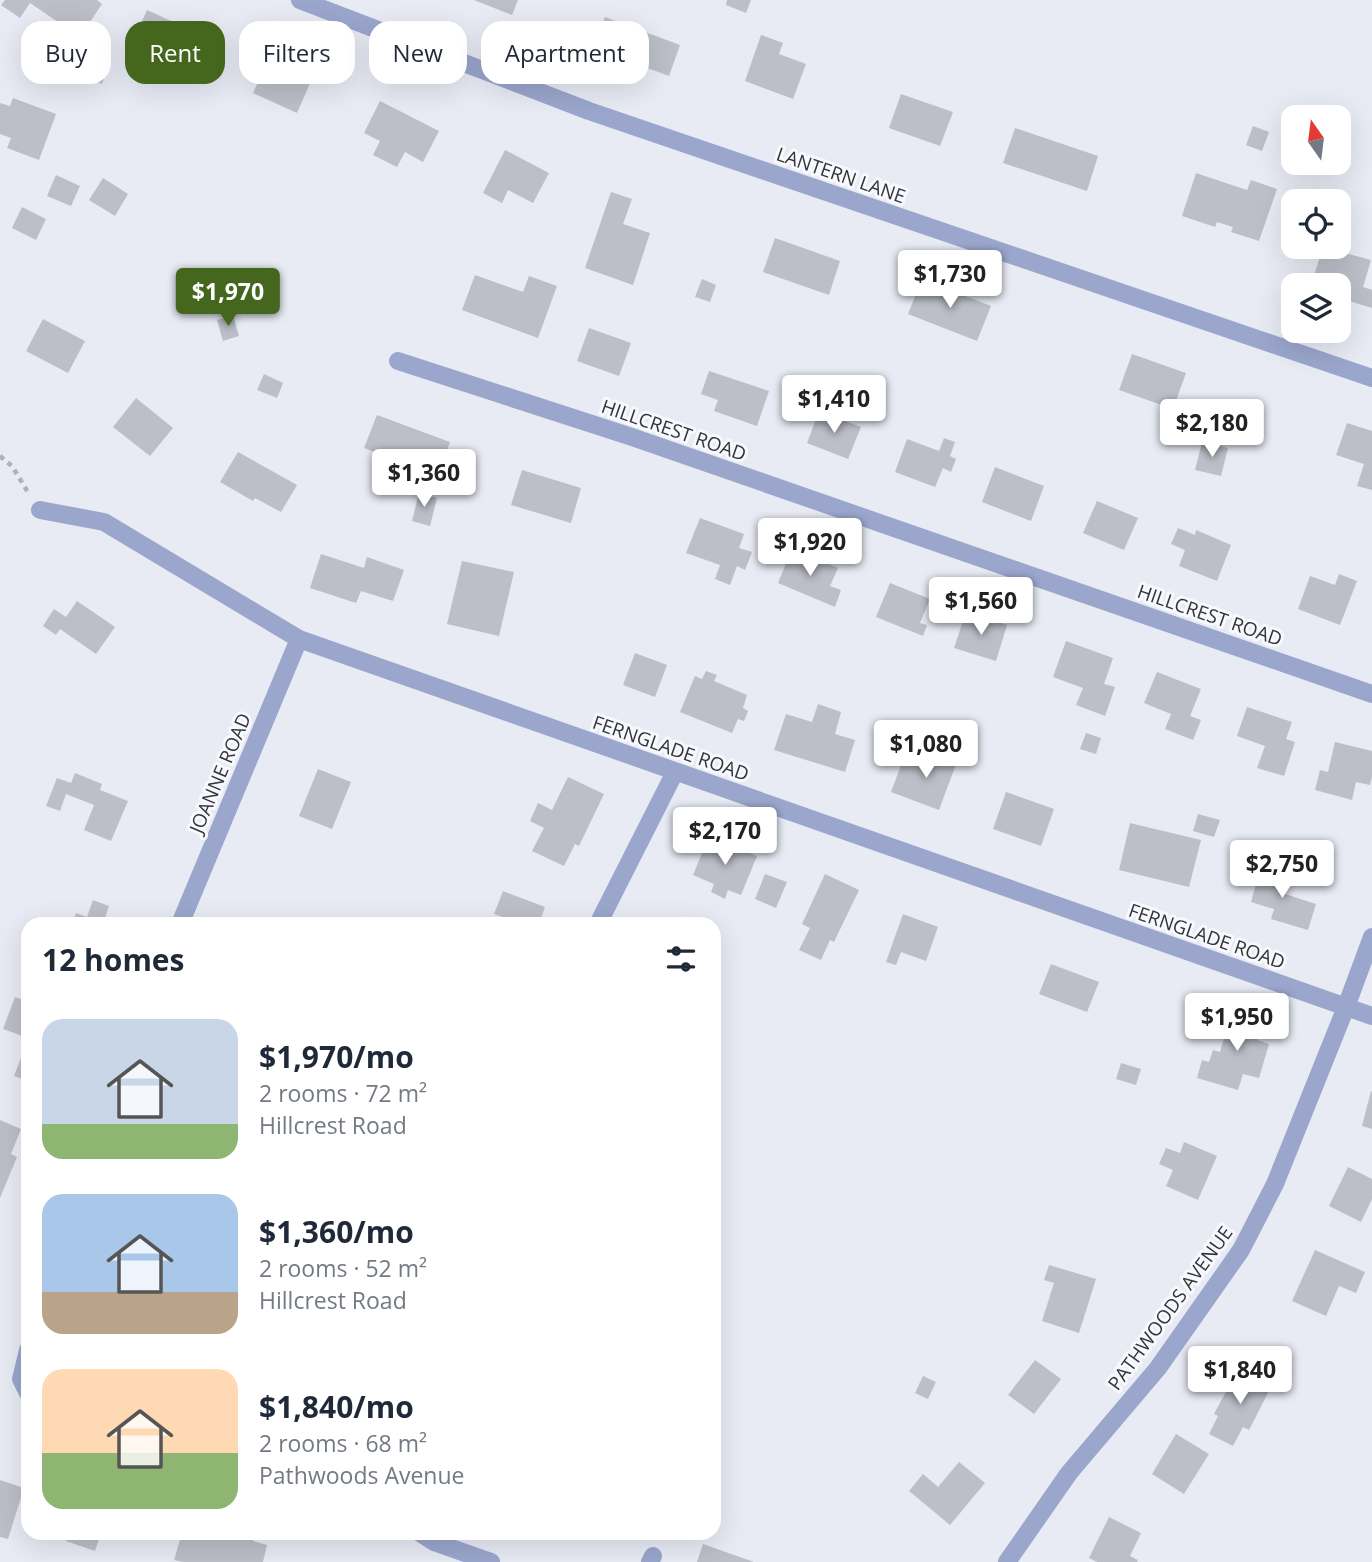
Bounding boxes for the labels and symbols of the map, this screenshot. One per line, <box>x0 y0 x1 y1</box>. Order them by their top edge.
north arrow <box>1281 105 1351 175</box>
street label: LANTERN LANE <box>773 141 909 209</box>
pin: $1,730 <box>893 250 1007 310</box>
pin: $1,970 <box>171 268 285 328</box>
pin: $1,410 <box>777 376 891 435</box>
street label: HILLCREST ROAD <box>598 393 750 467</box>
pin: $2,180 <box>1155 400 1269 459</box>
pin: $1,360 <box>367 449 481 509</box>
pin: $1,920 <box>753 518 867 578</box>
pin: $1,560 <box>924 578 1038 637</box>
street label: HILLCREST ROAD <box>1134 578 1286 652</box>
street label: JOANNE ROAD <box>182 709 257 839</box>
street label: FERNGLADE ROAD <box>589 709 753 787</box>
pin: $1,080 <box>869 720 983 780</box>
pin: $2,170 <box>668 808 782 867</box>
pin: $2,750 <box>1225 841 1339 900</box>
street label: FERNGLADE ROAD <box>1125 897 1289 975</box>
pin: $1,950 <box>1180 993 1294 1053</box>
street label: PATHWOODS AVENUE <box>1102 1221 1238 1395</box>
pin: $1,840 <box>1183 1346 1297 1406</box>

